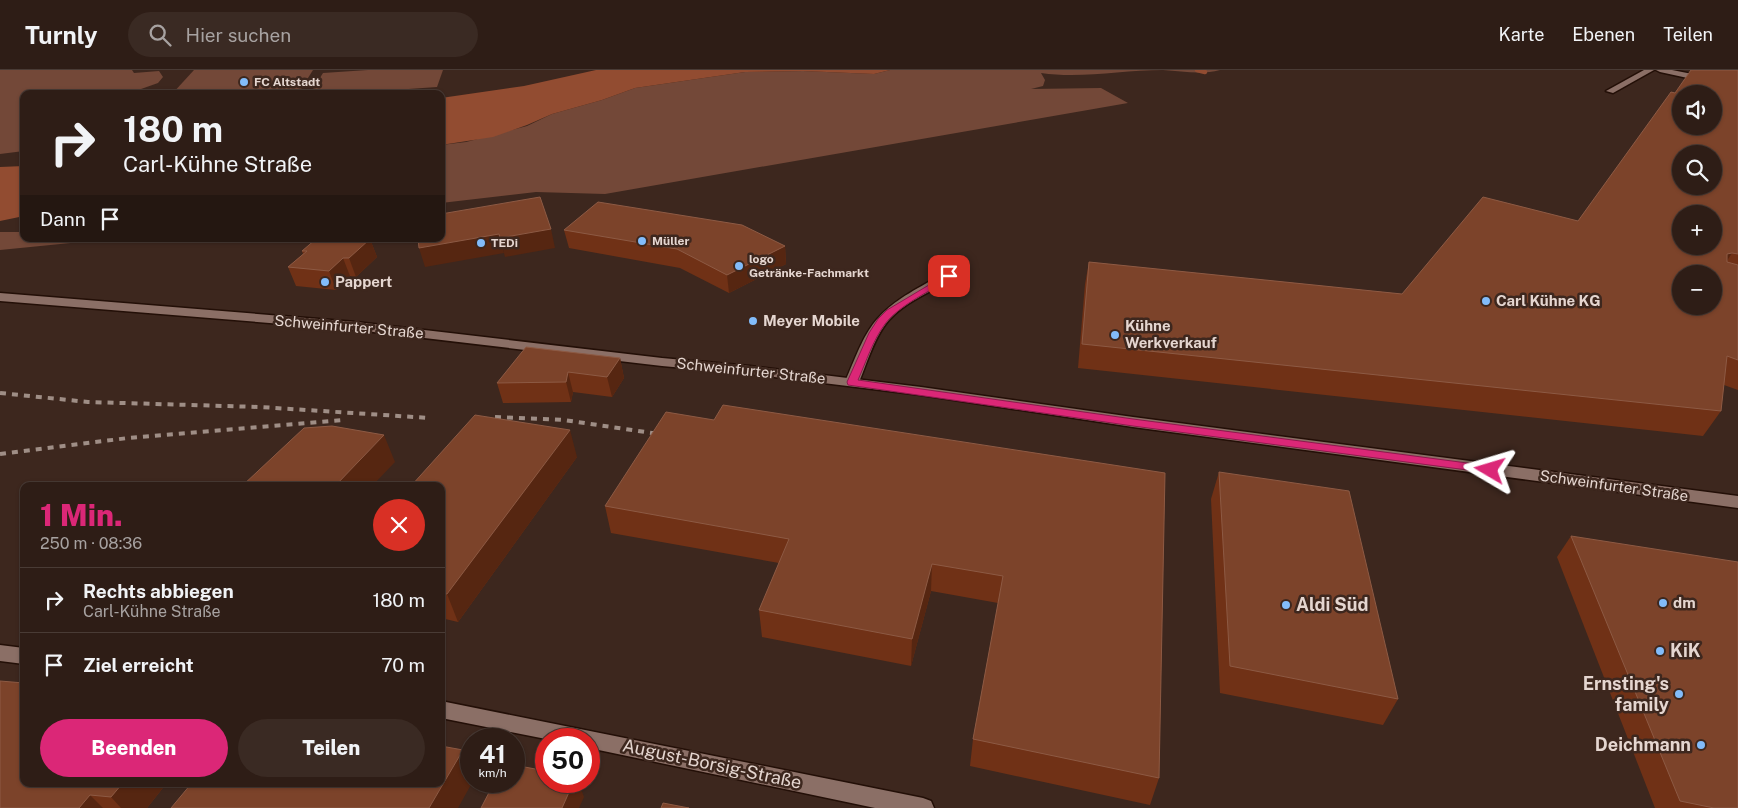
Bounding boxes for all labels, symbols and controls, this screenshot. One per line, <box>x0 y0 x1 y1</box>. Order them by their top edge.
search box <box>128 12 478 57</box>
text: Turnly <box>25 21 98 49</box>
icon: search <box>146 21 174 49</box>
text: Hier suchen <box>186 24 291 46</box>
text: Karte <box>1499 24 1544 45</box>
text: Ebenen <box>1572 24 1635 45</box>
text: Teilen <box>1663 24 1713 45</box>
place label: FC Altstadt <box>254 75 320 89</box>
marker: FC Altstadt <box>238 76 250 88</box>
map controls <box>1672 85 1722 315</box>
button: sound <box>1672 85 1722 135</box>
text: 180 m <box>123 109 223 150</box>
icon: right <box>40 110 105 175</box>
button: search <box>1672 145 1722 195</box>
text: Carl-Kühne Straße <box>123 151 312 177</box>
icon: arrive <box>96 205 124 233</box>
button: + <box>1672 205 1722 255</box>
text: Dann <box>40 208 86 230</box>
place label: Müller <box>652 234 689 248</box>
marker: Müller <box>636 235 648 247</box>
place label: TEDi <box>491 236 518 250</box>
marker: TEDi <box>475 237 487 249</box>
place label: logo Getränke-Fachmarkt <box>749 252 869 280</box>
pin <box>928 255 970 297</box>
marker: logo Getränke-Fachmarkt <box>733 260 745 272</box>
icon: arrive <box>935 262 963 290</box>
button: − <box>1672 265 1722 315</box>
place label: Pappert <box>335 273 392 290</box>
marker: Pappert <box>319 276 331 288</box>
place label: Carl Kühne KG <box>1496 292 1601 309</box>
marker: Carl Kühne KG <box>1480 295 1492 307</box>
street label: Schweinfurter Straße <box>274 312 424 341</box>
place label: Meyer Mobile <box>763 312 860 329</box>
marker: Meyer Mobile <box>747 315 759 327</box>
place label: Kühne Werkverkauf <box>1125 317 1217 351</box>
marker: Kühne Werkverkauf <box>1109 329 1121 341</box>
street label: Schweinfurter Straße <box>676 354 826 387</box>
position arrow <box>1463 443 1515 495</box>
street label: Schweinfurter Straße <box>1539 467 1689 504</box>
text: 1 Min. <box>40 497 123 533</box>
button: close <box>373 499 425 551</box>
text: 250 m · 08:36 <box>40 534 142 553</box>
text: Rechts abbiegen <box>83 580 234 602</box>
icon: right <box>40 586 68 614</box>
text: 180 m <box>372 589 425 611</box>
place label: Aldi Süd <box>1296 594 1368 615</box>
place label: dm <box>1673 594 1696 611</box>
marker: dm <box>1657 597 1669 609</box>
marker: Aldi Süd <box>1280 599 1292 611</box>
text: Carl-Kühne Straße <box>83 602 221 621</box>
place label: KiK <box>1670 640 1701 661</box>
marker: KiK <box>1654 645 1666 657</box>
icon: arrive <box>40 651 68 679</box>
text: Ziel erreicht <box>83 654 194 676</box>
text: 70 m <box>381 654 425 676</box>
place label: Ernsting's family <box>1583 673 1669 715</box>
marker: Ernsting's family <box>1673 688 1685 700</box>
button: Beenden <box>40 719 228 777</box>
button: Teilen <box>238 719 425 777</box>
speed limit sign: 50 <box>535 728 600 793</box>
street label: August-Borsig-Straße <box>621 734 804 793</box>
place label: Deichmann <box>1595 734 1691 755</box>
text: 41 <box>479 739 506 769</box>
marker: Deichmann <box>1695 739 1707 751</box>
text: km/h <box>478 766 507 780</box>

